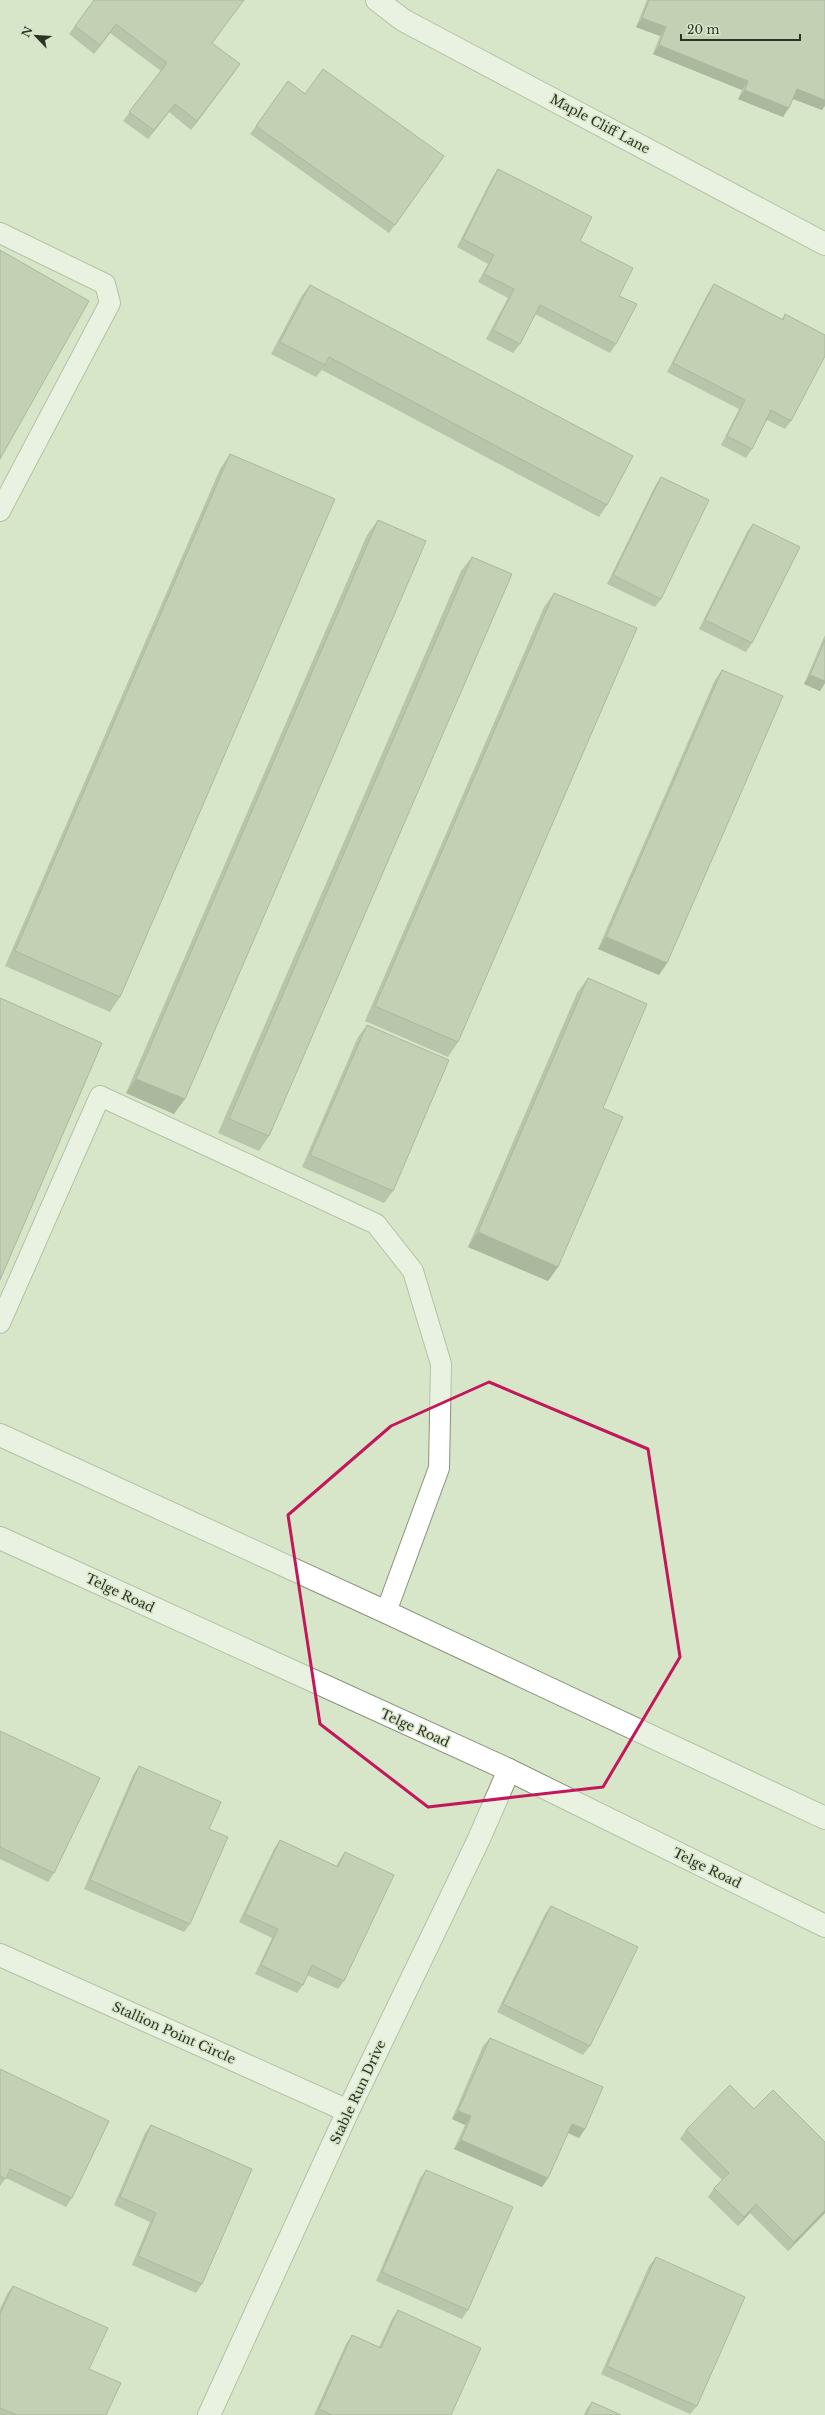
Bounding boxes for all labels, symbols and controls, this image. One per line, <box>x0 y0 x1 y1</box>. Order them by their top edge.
north arrow <box>16 16 56 56</box>
scale bar <box>681 16 800 42</box>
text: 20 m <box>687 22 719 37</box>
text: N <box>18 24 36 39</box>
street label: Maple Cliff Lane <box>547 90 653 158</box>
street label: Telge Road <box>83 1570 157 1616</box>
street label: Telge Road <box>378 1705 453 1751</box>
street label: Telge Road <box>670 1844 744 1892</box>
street label: Stallion Point Circle <box>110 1998 238 2068</box>
street label: Stable Run Drive <box>326 2037 390 2147</box>

